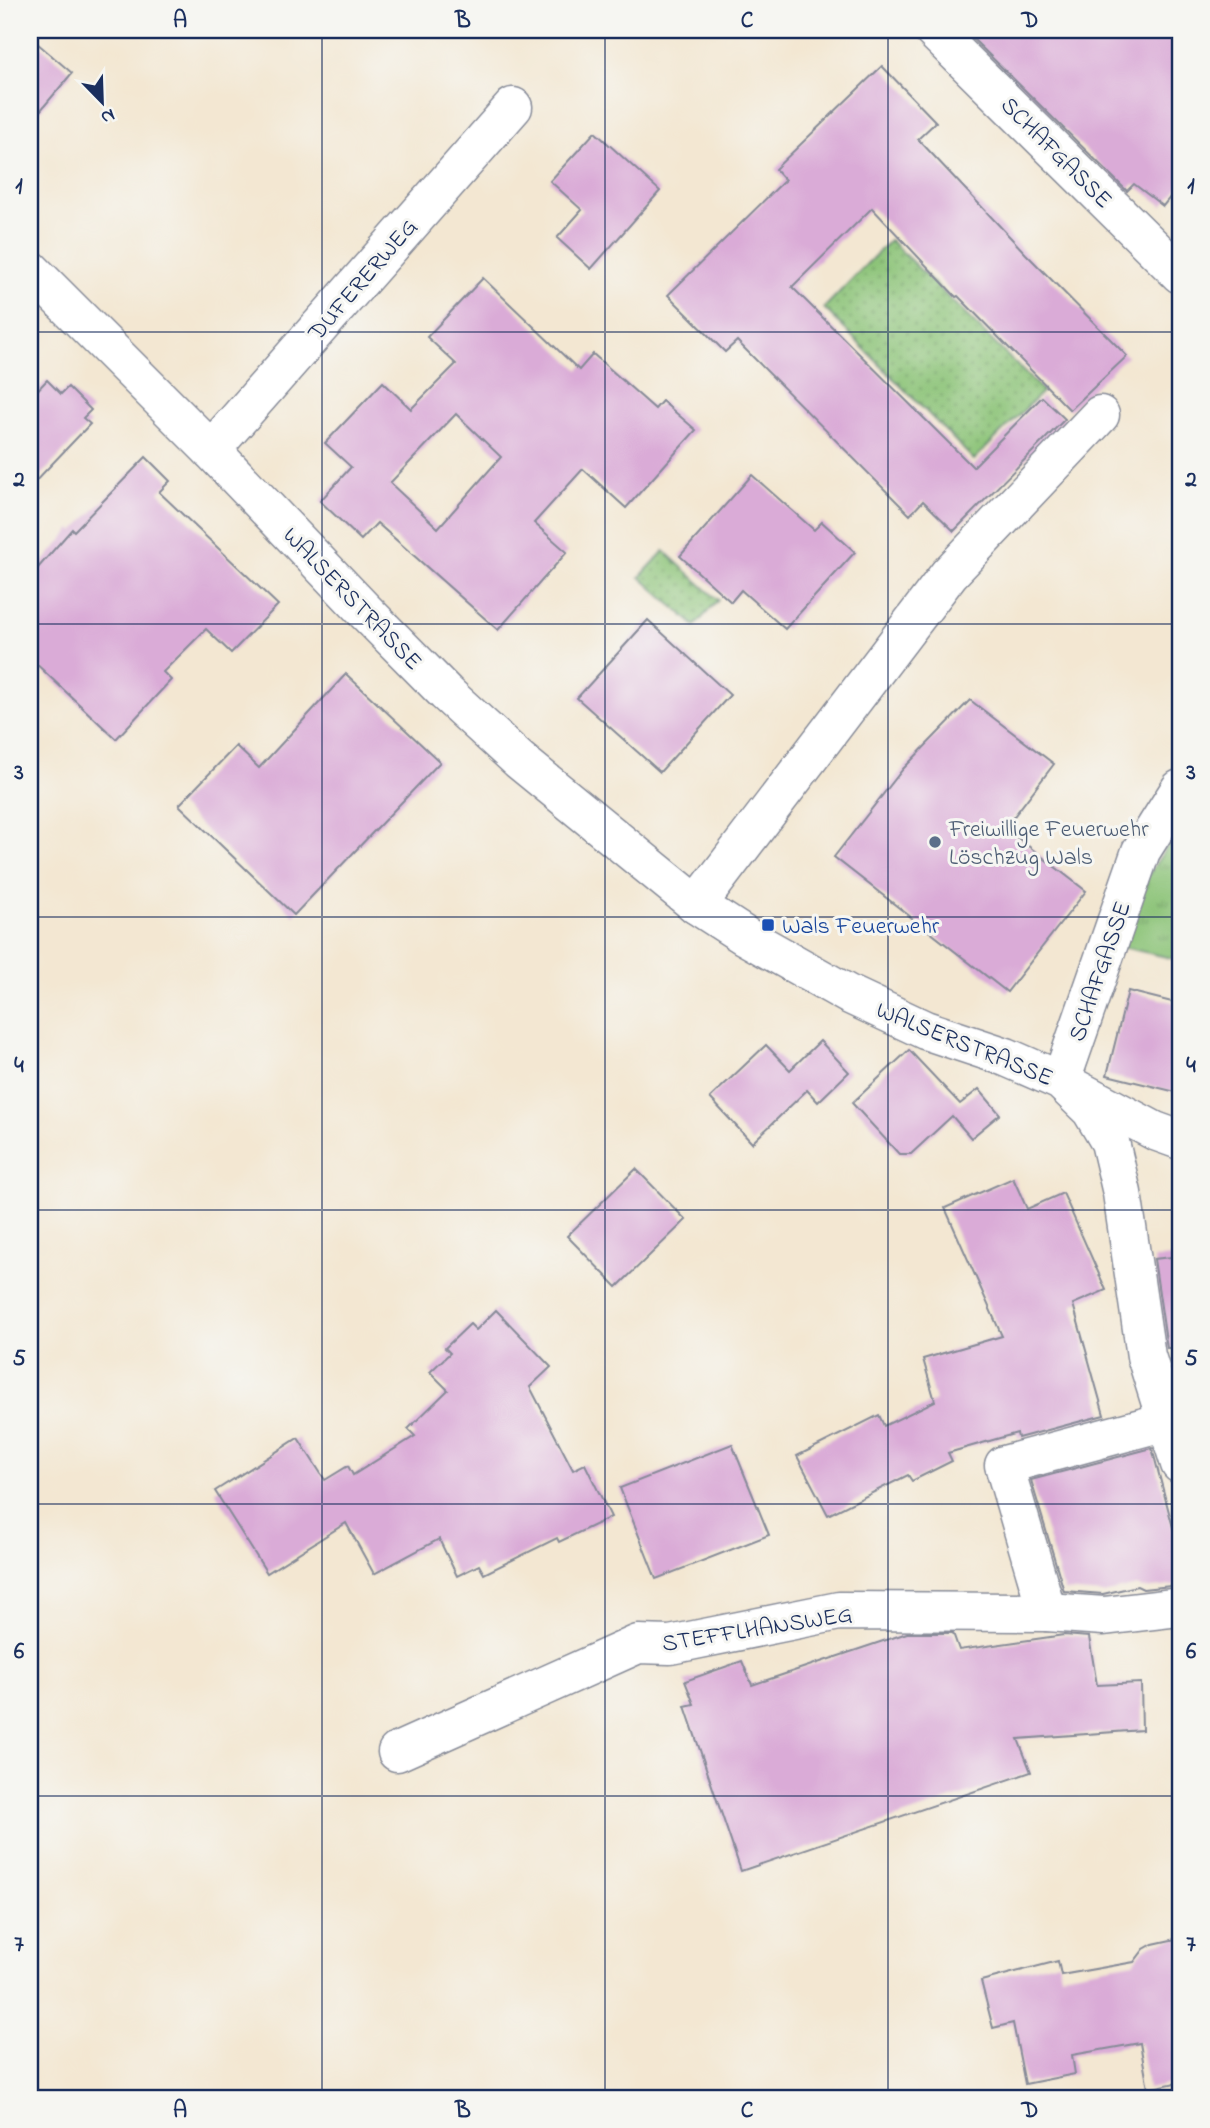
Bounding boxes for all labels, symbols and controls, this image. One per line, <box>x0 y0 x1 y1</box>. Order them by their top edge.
text: A <box>173 5 187 38</box>
text: B <box>454 5 471 38</box>
text: C <box>741 5 754 38</box>
text: D <box>1021 5 1038 38</box>
north arrow <box>66 66 136 136</box>
street label: SCHAFGASSE <box>991 90 1119 218</box>
text: N <box>96 100 119 130</box>
text: 1 <box>15 171 23 204</box>
text: 1 <box>1187 171 1195 204</box>
street label: DUFERERWEG <box>300 212 427 350</box>
text: 2 <box>12 464 25 497</box>
text: 2 <box>1184 464 1197 497</box>
street label: WALSERSTRASSE <box>273 520 429 680</box>
text: 3 <box>13 757 24 790</box>
text: 3 <box>1185 757 1196 790</box>
place label: Freiwillige Feuerwehr Löschzug Wals <box>948 813 1149 876</box>
marker: Freiwillige Feuerwehr Löschzug Wals <box>927 834 943 850</box>
street label: SCHAFGASSE <box>1061 897 1142 1047</box>
place label: Wals Feuerwehr <box>782 910 940 945</box>
marker: Wals Feuerwehr <box>760 917 776 933</box>
street label: WALSERSTRASSE <box>870 994 1058 1097</box>
text: 4 <box>14 1050 24 1083</box>
text: 4 <box>1186 1050 1196 1083</box>
text: 5 <box>12 1343 26 1376</box>
text: 5 <box>1184 1343 1198 1376</box>
street label: STEFFLHANSWEG <box>660 1598 855 1663</box>
text: 6 <box>14 1636 25 1669</box>
text: 6 <box>1186 1636 1197 1669</box>
text: 7 <box>14 1929 24 1962</box>
text: 7 <box>1186 1929 1196 1962</box>
text: A <box>173 2095 187 2128</box>
text: B <box>454 2095 471 2128</box>
text: C <box>741 2095 754 2128</box>
text: D <box>1021 2095 1038 2128</box>

